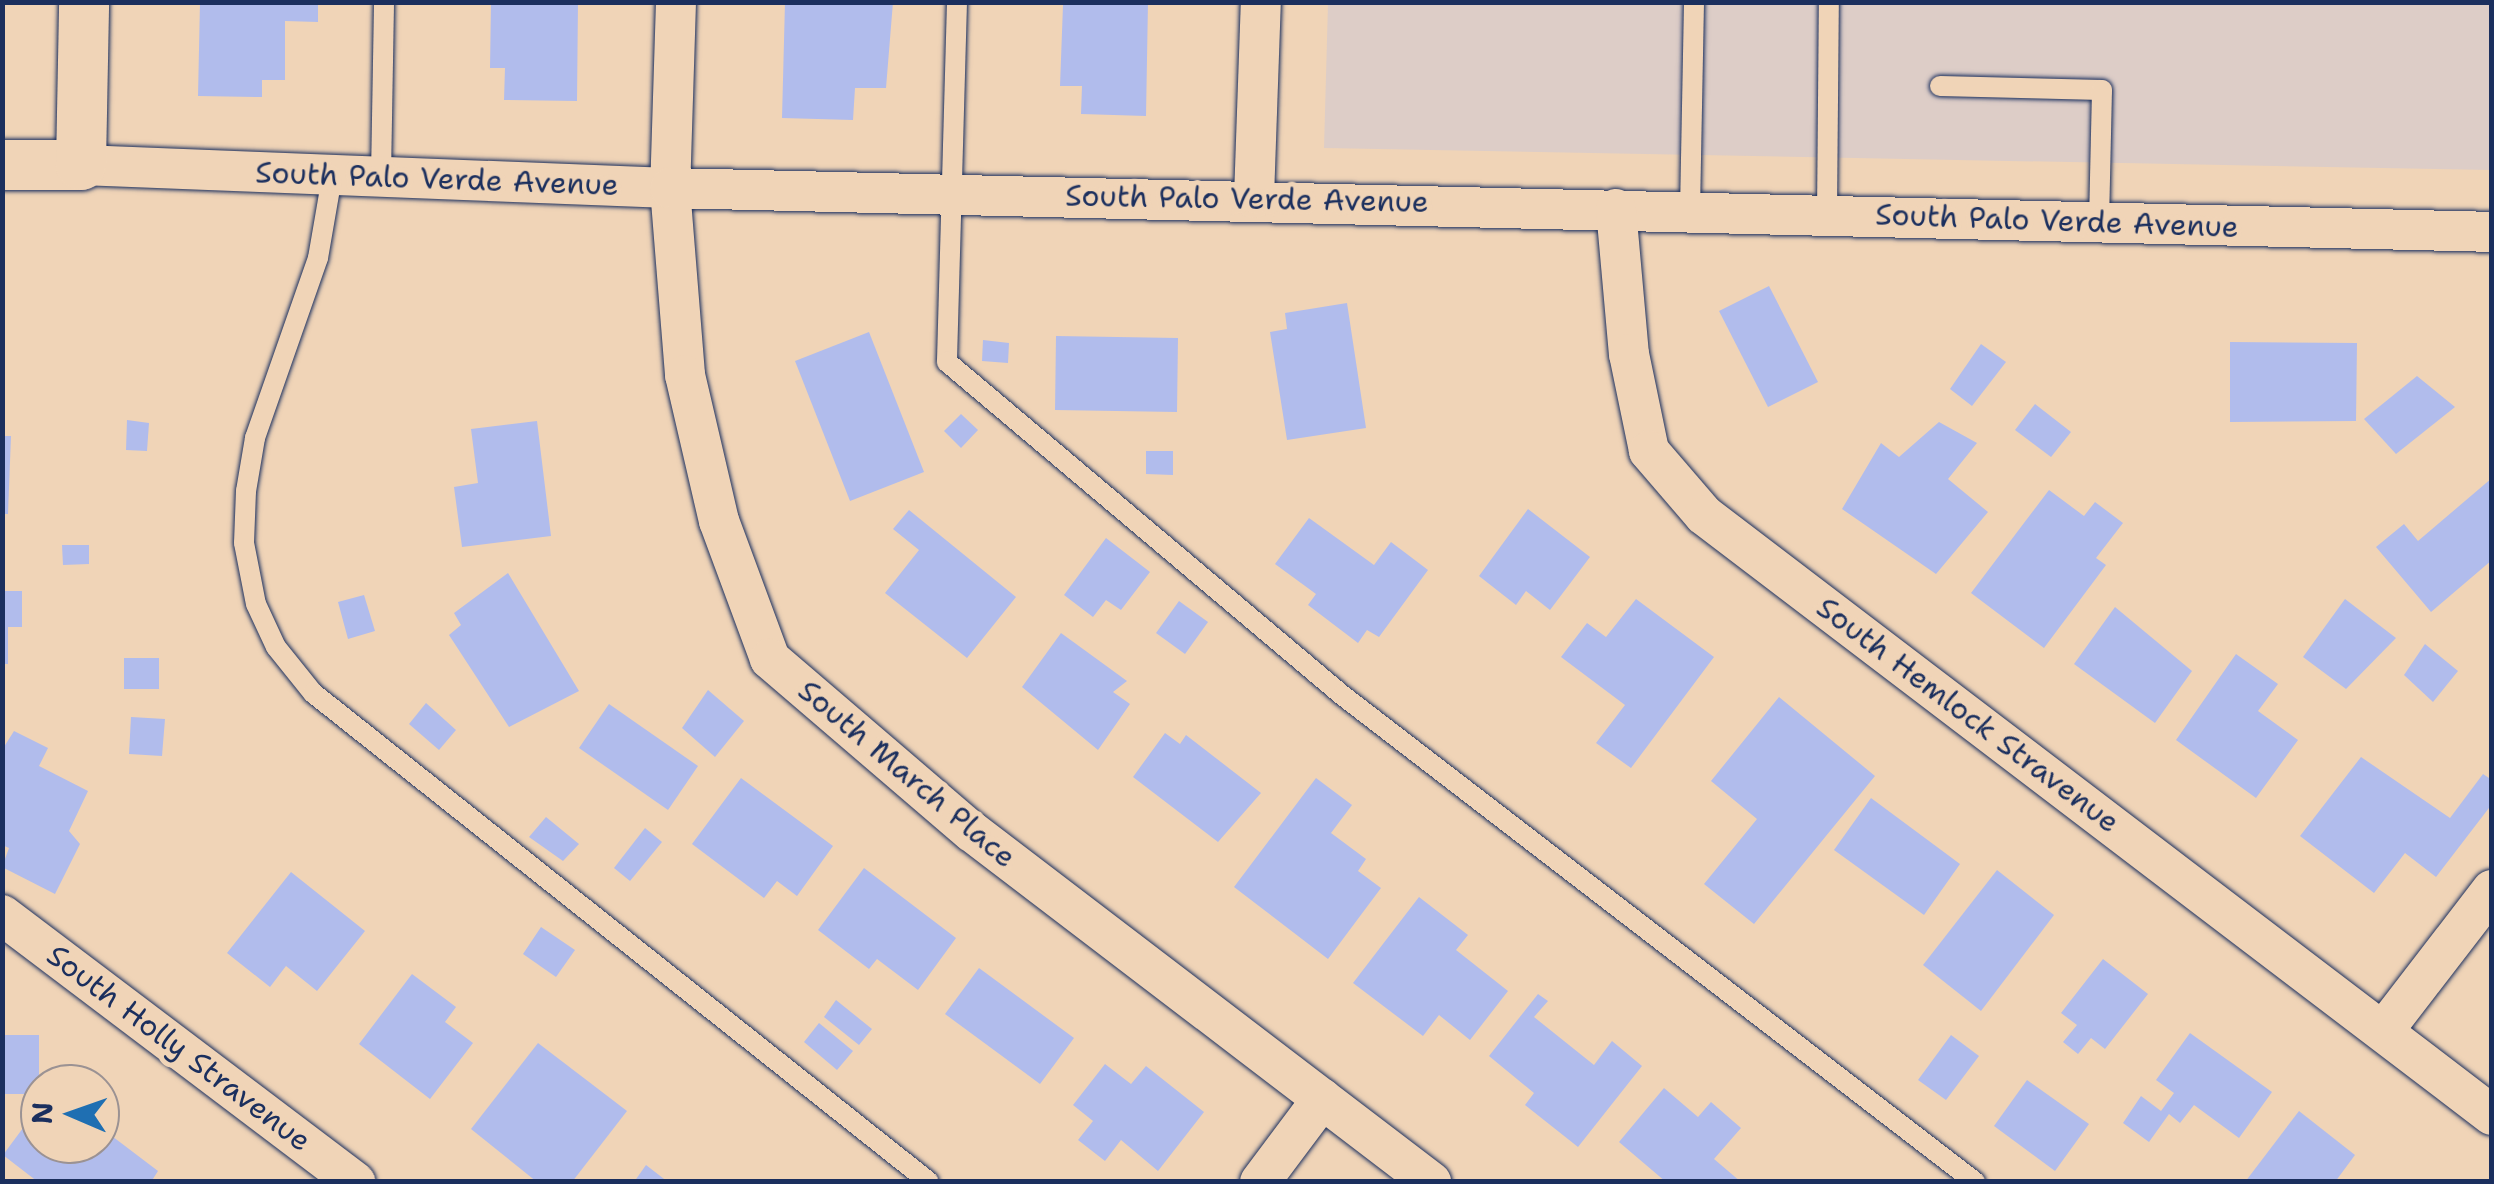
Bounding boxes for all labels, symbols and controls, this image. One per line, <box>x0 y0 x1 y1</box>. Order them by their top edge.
street label: South Palo Verde Avenue <box>255 155 619 203</box>
street label: South Palo Verde Avenue <box>1065 178 1429 220</box>
street label: South Palo Verde Avenue <box>1875 197 2239 245</box>
street label: South Hemlock Stravenue <box>1810 589 2126 841</box>
street label: South March Place <box>791 673 1023 875</box>
street label: South Holly Stravenue <box>40 937 318 1159</box>
north arrow <box>20 1064 120 1164</box>
text: N <box>23 1101 61 1125</box>

